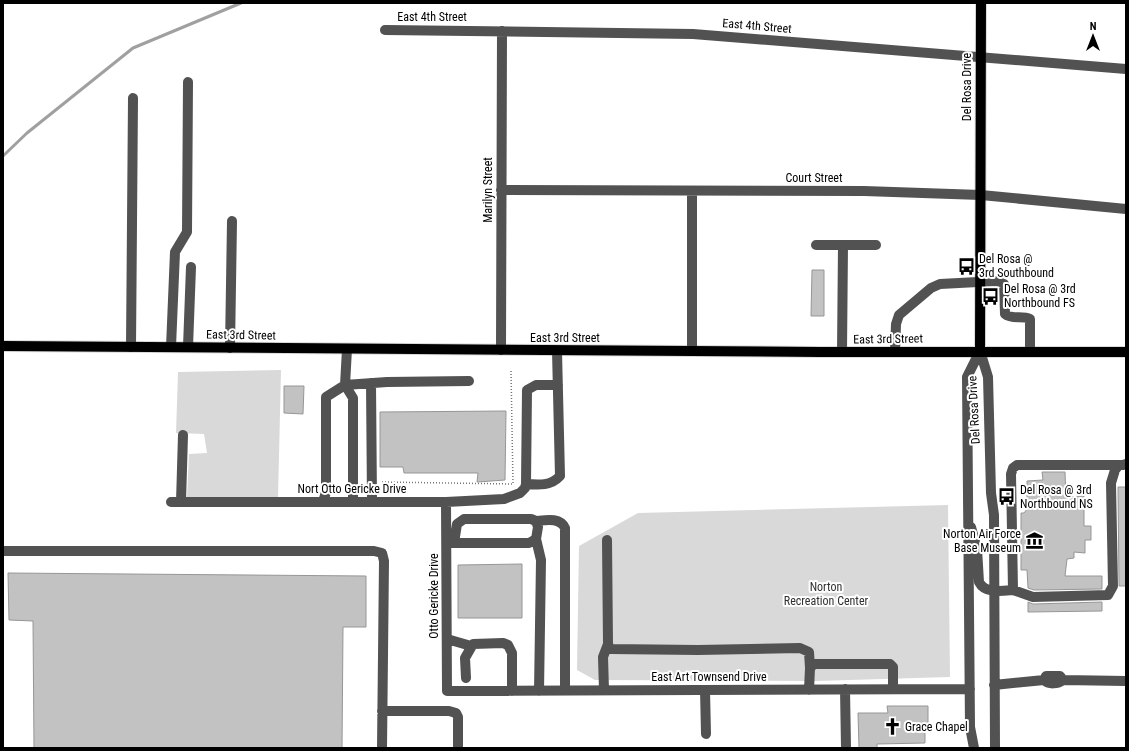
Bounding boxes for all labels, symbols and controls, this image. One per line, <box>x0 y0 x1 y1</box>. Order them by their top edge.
street label: East 4th Street <box>397 10 467 24</box>
street label: East 4th Street <box>722 16 793 36</box>
north arrow <box>1073 16 1113 56</box>
text: N <box>1090 20 1097 33</box>
street label: Del Rosa Drive <box>960 52 974 121</box>
street label: Marilyn Street <box>481 157 495 223</box>
street label: Court Street <box>786 171 843 185</box>
place label: Del Rosa @ 3rd Southbound <box>979 252 1054 280</box>
bus stop icon: Del Rosa @ 3rd Southbound <box>956 256 976 276</box>
place label: Del Rosa @ 3rd Northbound FS <box>1004 282 1076 310</box>
bus stop icon: Del Rosa @ 3rd Northbound FS <box>981 286 1001 306</box>
street label: East 3rd Street <box>206 327 276 343</box>
street label: East 3rd Street <box>530 331 600 345</box>
street label: East 3rd Street <box>853 331 923 347</box>
street label: Del Rosa Drive <box>965 375 983 444</box>
street label: Nort Otto Gericke Drive <box>298 482 407 496</box>
place label: Del Rosa @ 3rd Northbound NS <box>1020 483 1093 511</box>
bus stop icon: Del Rosa @ 3rd Northbound NS <box>997 487 1017 507</box>
place label: Norton Air Force Base Museum <box>943 527 1021 555</box>
museum icon: Norton Air Force Base Museum <box>1024 531 1044 551</box>
street label: Otto Gericke Drive <box>427 553 441 639</box>
park label: Norton Recreation Center <box>784 580 869 608</box>
street label: East Art Townsend Drive <box>651 670 767 684</box>
church icon: Grace Chapel <box>882 717 902 737</box>
place label: Grace Chapel <box>905 720 968 734</box>

